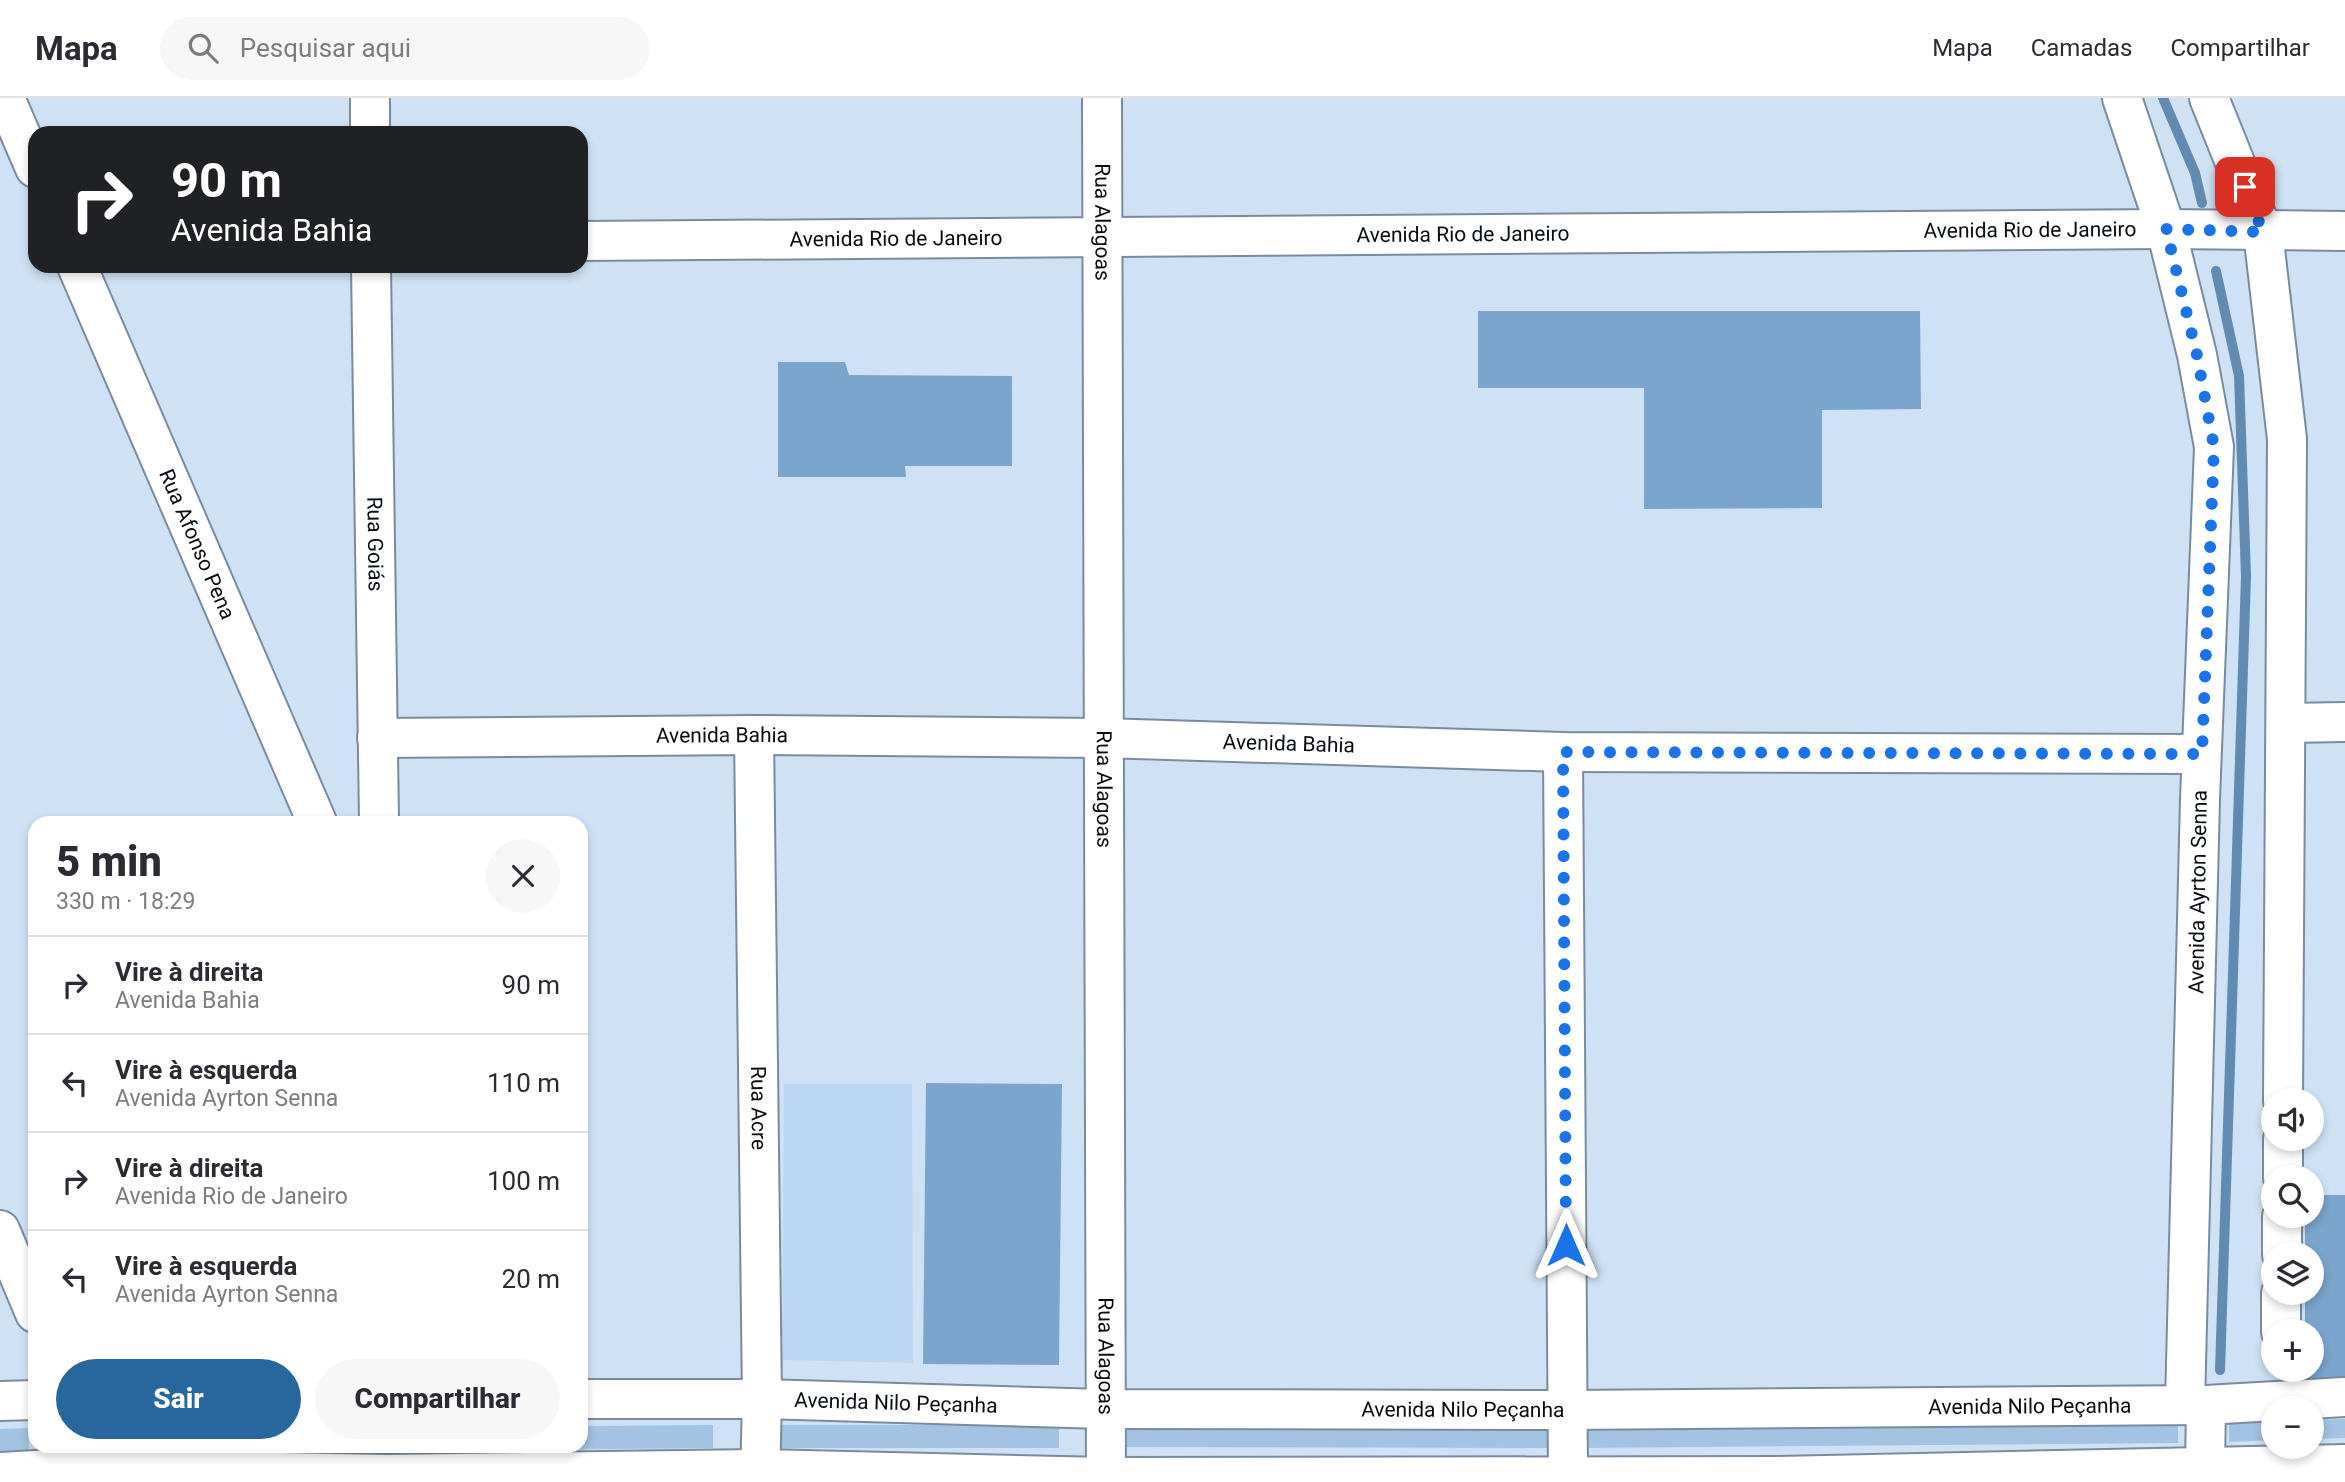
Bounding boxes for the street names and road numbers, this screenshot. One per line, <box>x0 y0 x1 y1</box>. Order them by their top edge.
street label: Rua Alagoas <box>1090 163 1115 281</box>
street label: Avenida Rio de Janeiro <box>1923 217 2136 243</box>
street label: Avenida Rio de Janeiro <box>1356 222 1570 247</box>
street label: Avenida Rio de Janeiro <box>789 226 1003 251</box>
street label: Rua Afonso Pena <box>154 465 240 623</box>
street label: Rua Goiás <box>362 496 388 592</box>
street label: Avenida Bahia <box>656 723 788 748</box>
street label: Rua Alagoas <box>1092 730 1116 848</box>
street label: Avenida Bahia <box>1222 730 1355 758</box>
street label: Avenida Ayrton Senna <box>2184 790 2212 994</box>
street label: Rua Acre <box>746 1066 771 1150</box>
street label: Rua Alagoas <box>1093 1297 1118 1415</box>
street label: Avenida Nilo Peçanha <box>794 1388 998 1418</box>
street label: Avenida Nilo Peçanha <box>1928 1394 2132 1419</box>
street label: Avenida Nilo Peçanha <box>1361 1398 1565 1422</box>

